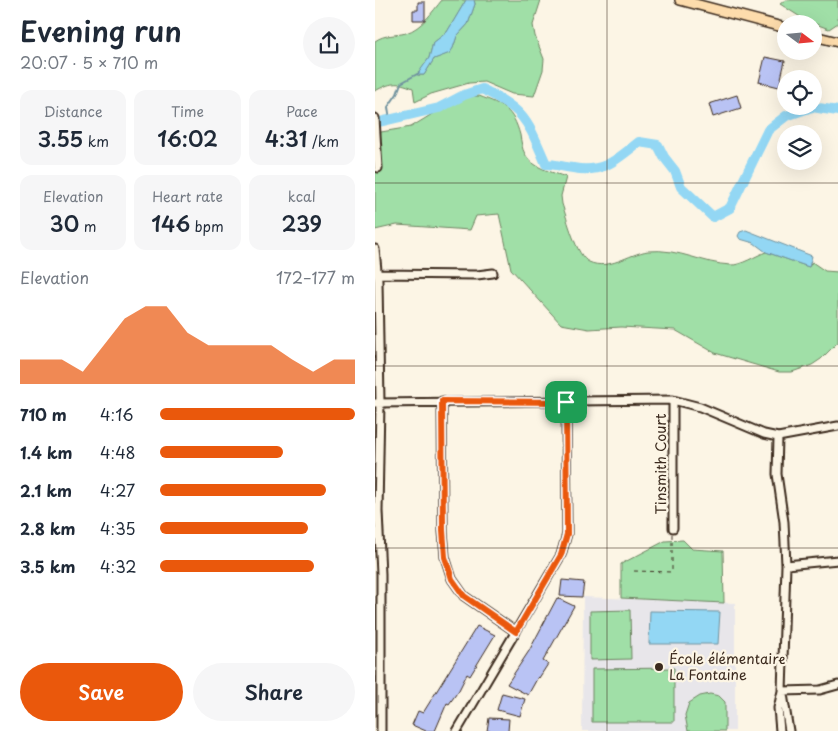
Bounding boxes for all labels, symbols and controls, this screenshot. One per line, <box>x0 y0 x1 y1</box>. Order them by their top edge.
text: Evening run <box>20 9 182 52</box>
north arrow <box>777 15 823 60</box>
map controls <box>777 15 822 170</box>
button: share <box>303 17 355 69</box>
text: 20:07 · 5 × 710 m <box>20 50 158 74</box>
button: locate <box>777 70 822 115</box>
text: Distance <box>44 101 103 122</box>
text: Time <box>171 101 204 122</box>
text: Pace <box>286 101 318 122</box>
text: 3.55 <box>37 122 83 154</box>
text: 16:02 <box>157 122 218 154</box>
text: 4:31 <box>265 122 308 154</box>
button: layers <box>777 125 822 170</box>
text: km <box>83 131 109 152</box>
text: /km <box>308 131 339 152</box>
text: Elevation <box>43 186 103 207</box>
text: Heart rate <box>152 186 223 207</box>
text: kcal <box>288 186 316 207</box>
text: 30 <box>50 207 79 239</box>
text: 146 <box>151 207 190 239</box>
text: 239 <box>282 207 322 239</box>
text: m <box>79 216 96 237</box>
text: bpm <box>190 216 224 237</box>
text: Elevation <box>20 265 89 289</box>
text: 172–177 m <box>276 265 355 289</box>
pin <box>545 381 587 423</box>
icon: arrive <box>552 388 580 416</box>
text: 710 m <box>20 402 67 426</box>
text: 4:16 <box>100 402 134 426</box>
street label: Tinsmith Court <box>650 413 671 515</box>
text: 1.4 km <box>20 440 72 464</box>
text: 4:48 <box>100 440 136 464</box>
text: 2.1 km <box>20 478 72 502</box>
text: 4:27 <box>100 478 135 502</box>
text: 2.8 km <box>20 516 75 540</box>
text: 4:35 <box>100 516 136 540</box>
text: 3.5 km <box>20 554 75 578</box>
text: 4:32 <box>100 554 137 578</box>
place label: École élémentaire La Fontaine <box>669 648 785 685</box>
marker: École élémentaire La Fontaine <box>653 661 665 673</box>
button: Save <box>20 663 183 721</box>
button: Share <box>193 663 355 721</box>

